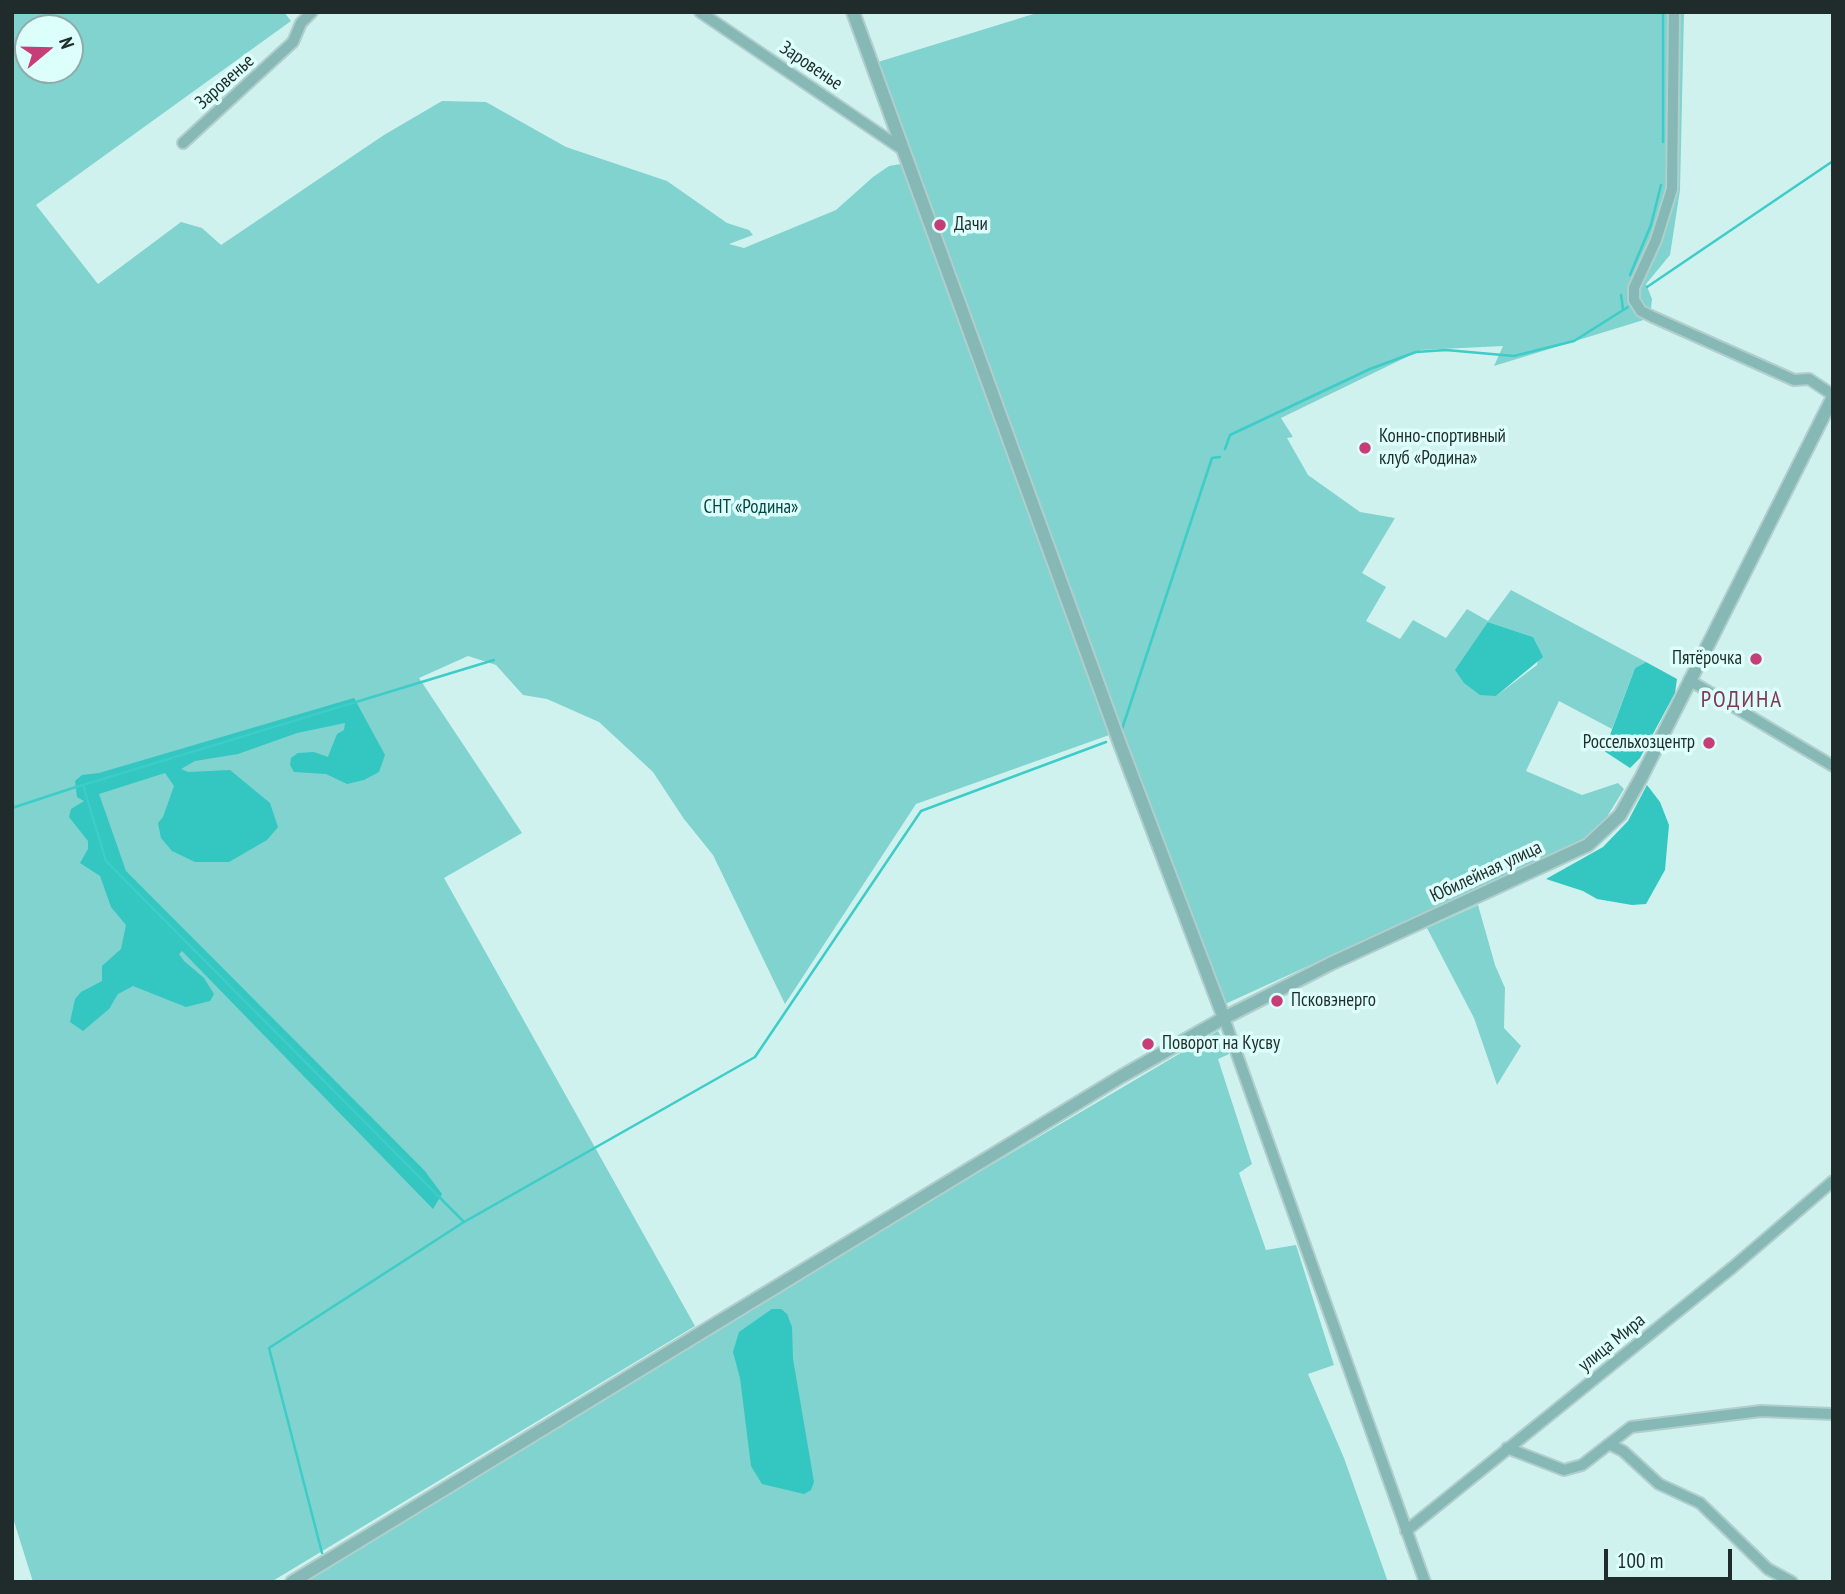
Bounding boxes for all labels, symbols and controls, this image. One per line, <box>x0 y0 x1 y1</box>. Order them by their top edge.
north arrow <box>14 14 84 84</box>
text: N <box>54 34 80 52</box>
street label: Заровенье <box>775 37 847 95</box>
street label: Заровенье <box>191 50 259 114</box>
place label: Дачи <box>954 214 988 236</box>
marker: Дачи <box>932 217 948 233</box>
place label: Конно-спортивный клуб «Родина» <box>1379 426 1506 470</box>
marker: Конно-спортивный клуб «Родина» <box>1357 440 1373 456</box>
park label: СНТ «Родина» <box>704 497 798 519</box>
place label: Пятёрочка <box>1672 648 1742 670</box>
marker: Пятёрочка <box>1748 651 1764 667</box>
district label: РОДИНА <box>1702 686 1782 714</box>
place label: Россельхозцентр <box>1583 732 1695 754</box>
marker: Россельхозцентр <box>1701 735 1717 751</box>
street label: Юбилейная улица <box>1427 836 1545 908</box>
place label: Псковэнерго <box>1291 990 1376 1012</box>
marker: Псковэнерго <box>1269 993 1285 1009</box>
place label: Поворот на Кусву <box>1162 1033 1280 1055</box>
marker: Поворот на Кусву <box>1140 1036 1156 1052</box>
street label: улица Мира <box>1574 1309 1650 1377</box>
scale bar <box>1607 1534 1735 1578</box>
text: 100 m <box>1617 1547 1663 1574</box>

